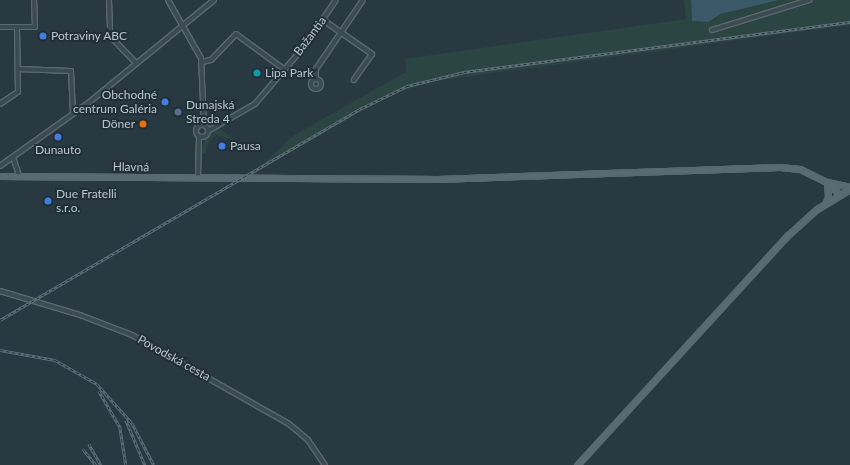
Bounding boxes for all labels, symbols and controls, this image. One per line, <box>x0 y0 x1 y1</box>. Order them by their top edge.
street label: Bažantia <box>291 14 329 58</box>
place label: Potraviny ABC <box>51 29 128 43</box>
marker: Potraviny ABC <box>38 31 48 41</box>
place label: Lipa Park <box>265 66 313 80</box>
marker: Lipa Park <box>252 68 262 78</box>
place label: Obchodné centrum Galéria <box>73 88 157 116</box>
marker: Obchodné centrum Galéria <box>160 97 170 107</box>
place label: Dunajská Streda 4 <box>186 98 235 126</box>
marker: Dunajská Streda 4 <box>173 107 183 117</box>
place label: Döner <box>102 117 135 131</box>
marker: Döner <box>138 119 148 129</box>
marker: Dunauto <box>53 132 63 142</box>
place label: Pausa <box>230 139 261 153</box>
marker: Pausa <box>217 141 227 151</box>
place label: Dunauto <box>35 143 81 157</box>
street label: Hlavná <box>113 159 149 175</box>
place label: Due Fratelli s.r.o. <box>56 187 117 215</box>
marker: Due Fratelli s.r.o. <box>43 196 53 206</box>
street label: Povodská cesta <box>135 332 213 384</box>

